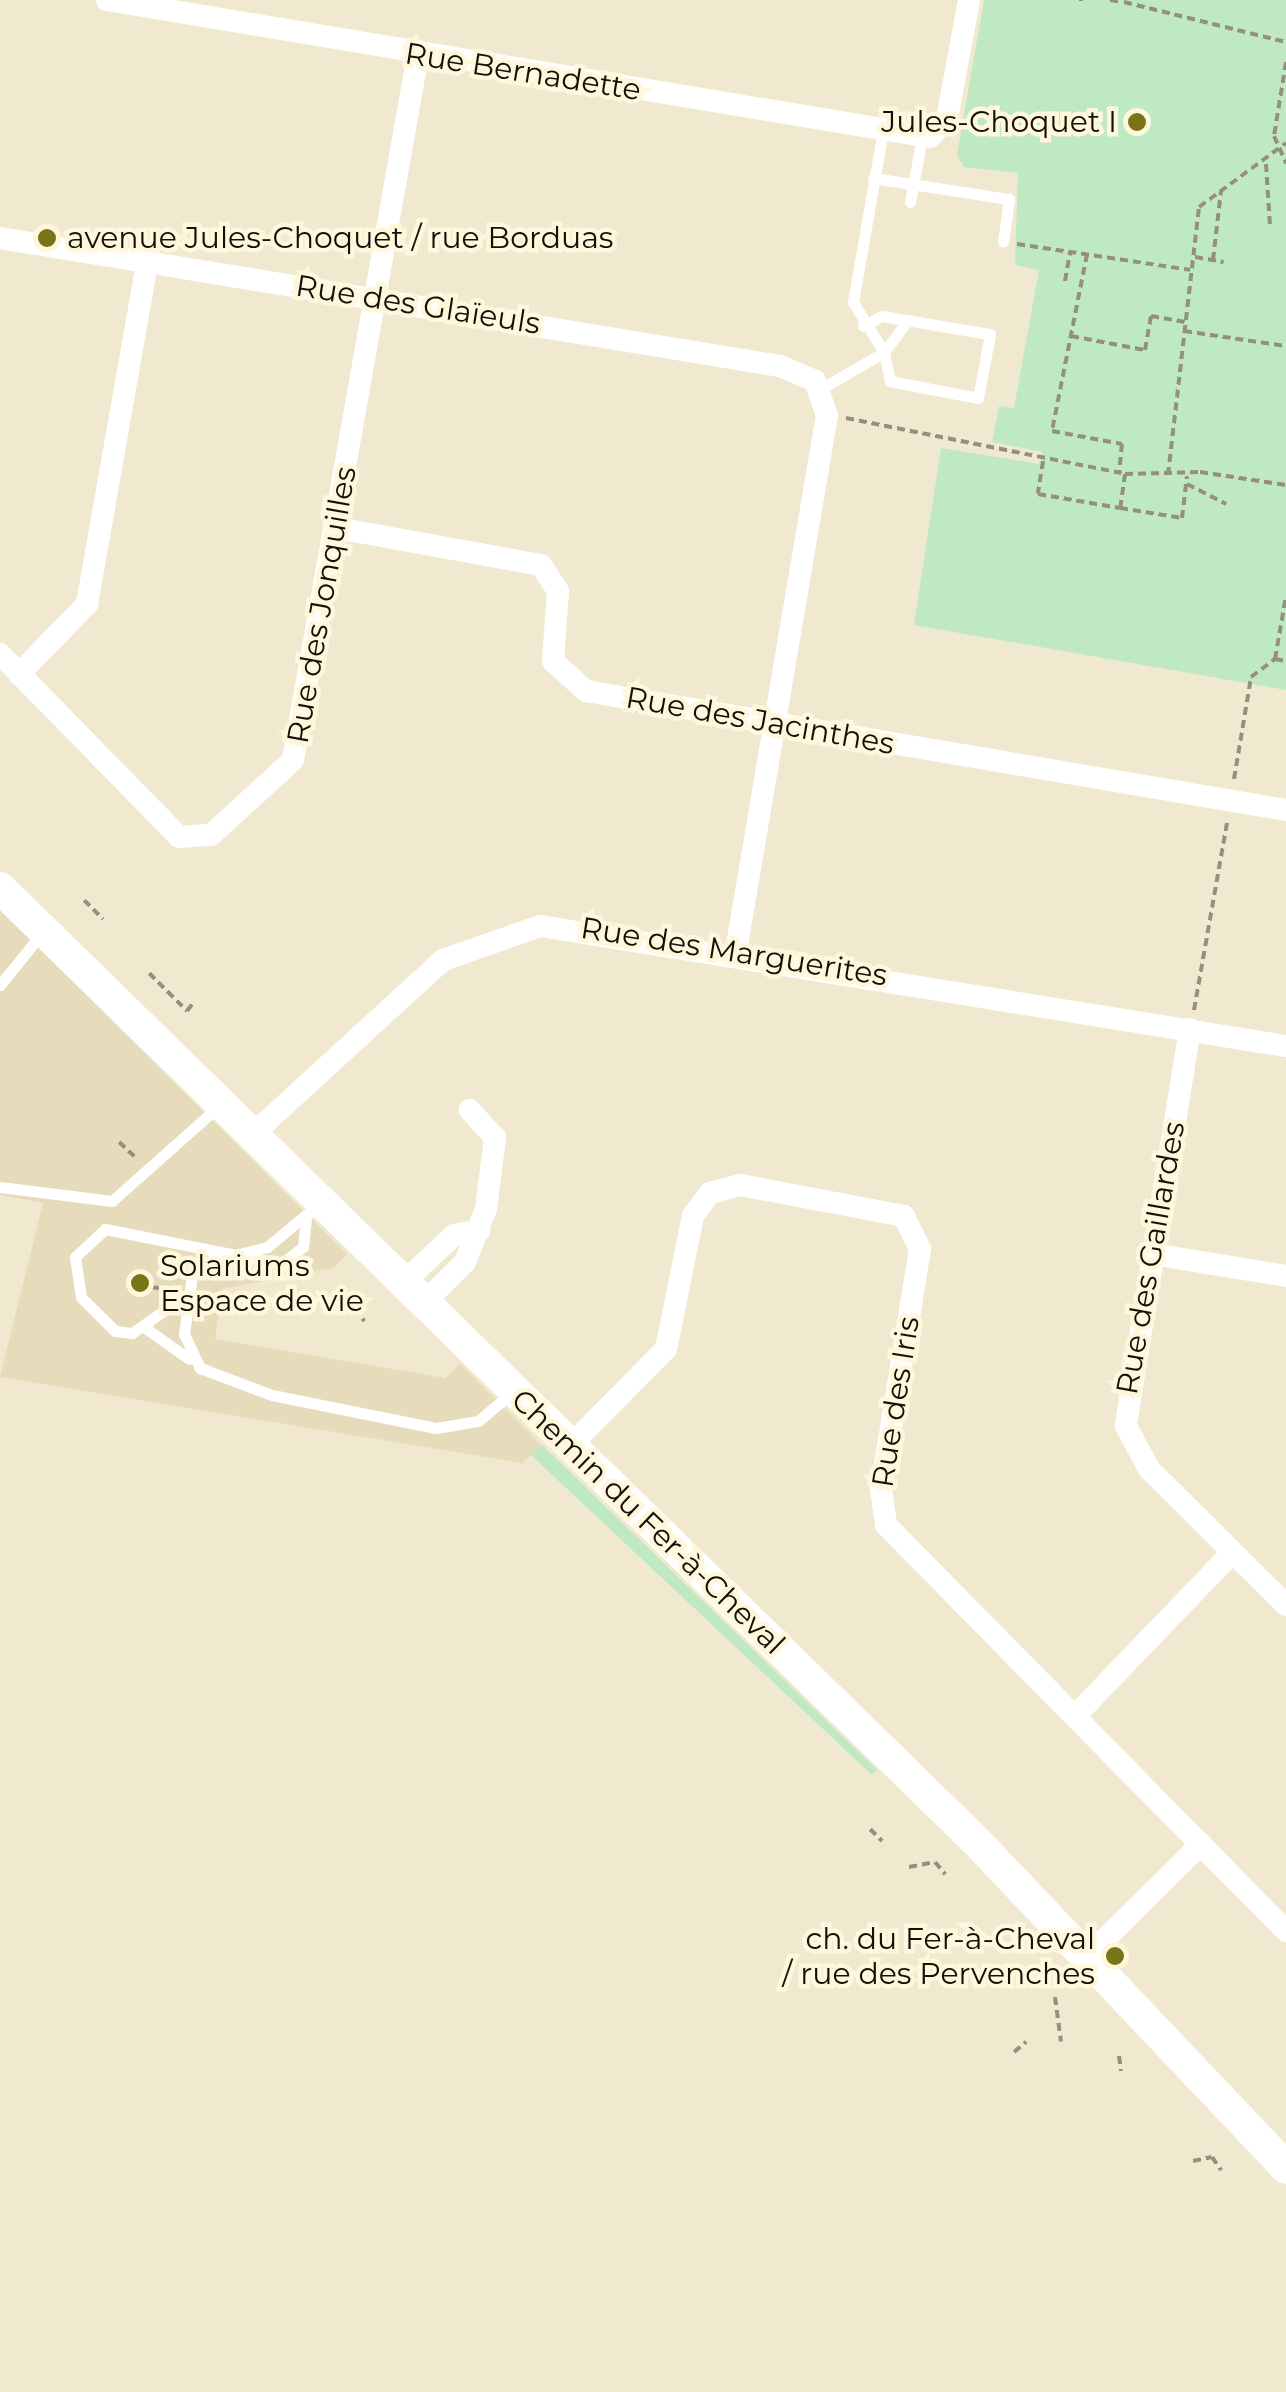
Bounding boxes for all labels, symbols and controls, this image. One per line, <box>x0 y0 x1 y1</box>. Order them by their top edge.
street label: Rue Bernadette <box>402 36 644 108</box>
place label: Jules-Choquet I <box>881 104 1117 140</box>
marker: Jules-Choquet I <box>1126 111 1148 133</box>
place label: avenue Jules-Choquet / rue Borduas <box>67 220 613 256</box>
marker: avenue Jules-Choquet / rue Borduas <box>36 227 58 249</box>
street label: Rue des Glaïeuls <box>293 268 543 342</box>
street label: Rue des Jonquilles <box>280 464 364 746</box>
street label: Rue des Jacinthes <box>623 680 897 762</box>
street label: Rue des Marguerites <box>578 910 890 994</box>
street label: Rue des Gaillardes <box>1109 1119 1193 1397</box>
place label: Solariums Espace de vie <box>160 1248 364 1318</box>
marker: Solariums Espace de vie <box>129 1272 151 1294</box>
street label: Rue des Iris <box>865 1314 927 1490</box>
street label: Chemin du Fer-à-Cheval <box>504 1382 792 1662</box>
place label: ch. du Fer-à-Cheval / rue des Pervenches <box>782 1921 1095 1992</box>
marker: ch. du Fer-à-Cheval / rue des Pervenches <box>1104 1945 1126 1967</box>

